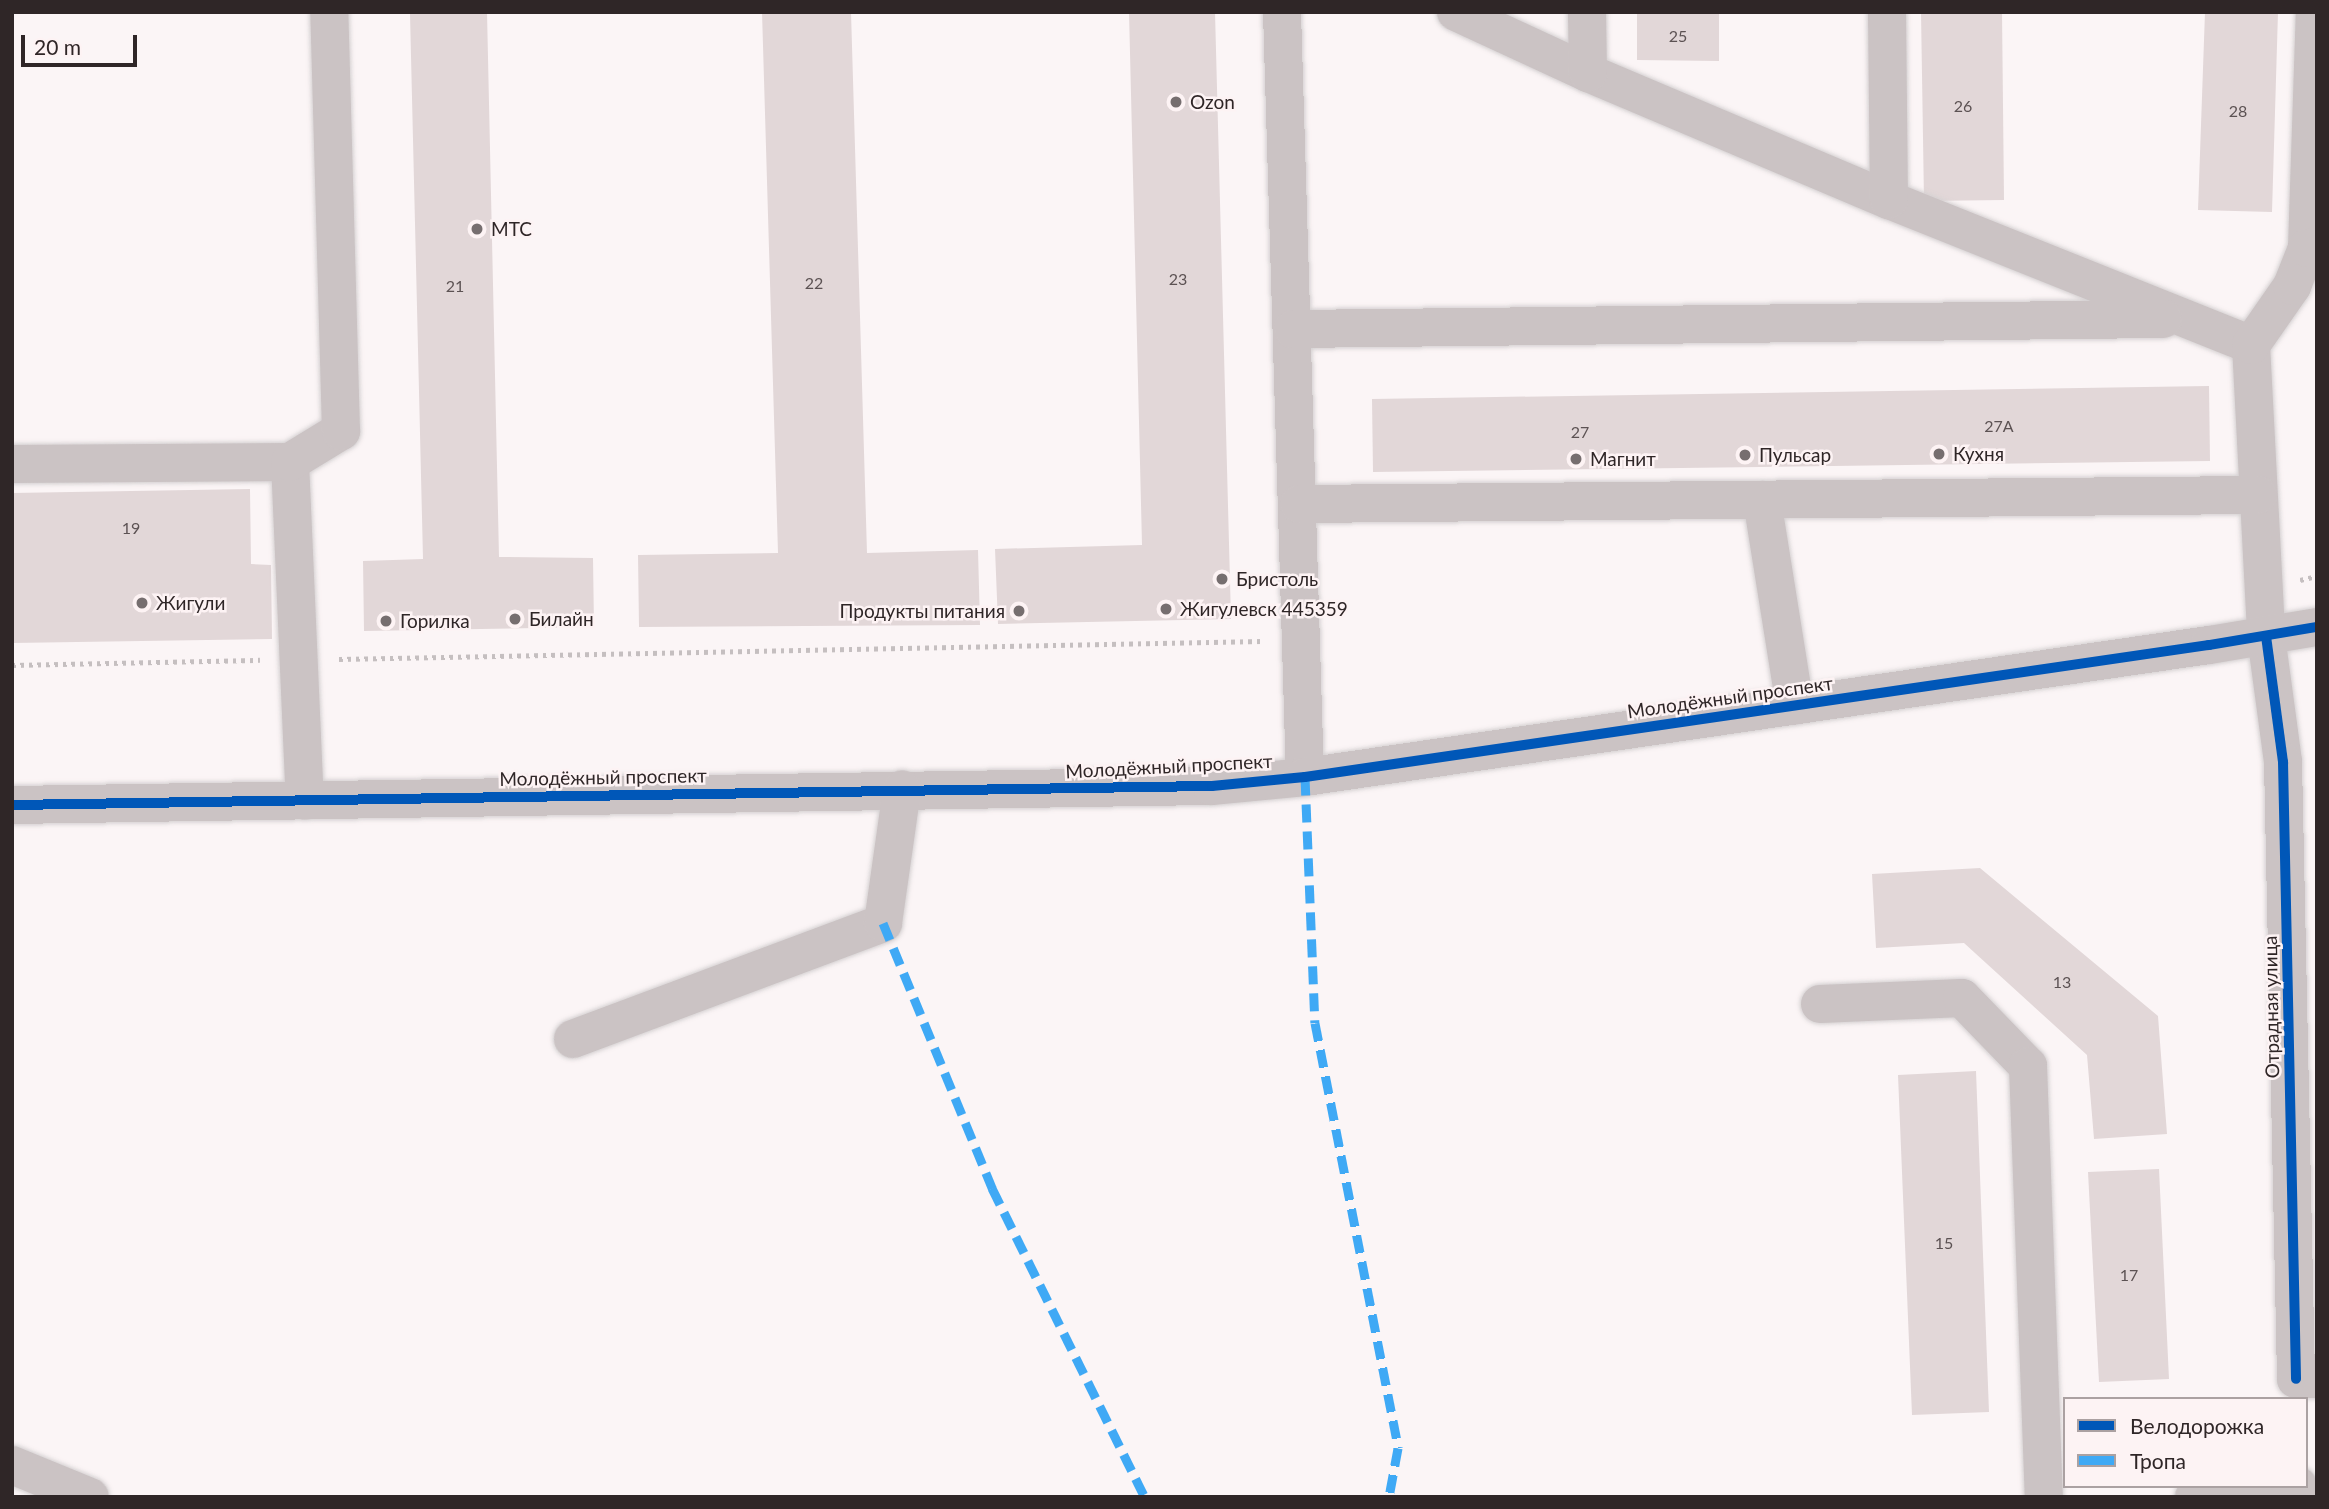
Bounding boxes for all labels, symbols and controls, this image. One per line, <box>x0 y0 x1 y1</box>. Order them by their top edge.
scale bar <box>24 21 140 65</box>
house number: 25 <box>1669 26 1687 46</box>
text: 20 m <box>34 34 81 59</box>
place label: Ozon <box>1190 91 1235 113</box>
marker: Ozon <box>1168 94 1184 110</box>
house number: 26 <box>1954 96 1972 116</box>
house number: 28 <box>2229 101 2247 121</box>
place label: МТС <box>491 218 532 240</box>
marker: МТС <box>469 221 485 237</box>
house number: 23 <box>1169 269 1187 289</box>
house number: 22 <box>805 273 823 293</box>
house number: 21 <box>446 276 464 296</box>
house number: 27А <box>1984 416 2014 436</box>
house number: 27 <box>1571 422 1589 442</box>
place label: Кухня <box>1953 443 2004 465</box>
place label: Пульсар <box>1759 444 1831 466</box>
marker: Кухня <box>1931 446 1947 462</box>
marker: Пульсар <box>1737 447 1753 463</box>
place label: Магнит <box>1590 448 1656 470</box>
marker: Магнит <box>1568 451 1584 467</box>
house number: 19 <box>122 518 140 538</box>
place label: Бристоль <box>1236 568 1318 590</box>
marker: Бристоль <box>1214 571 1230 587</box>
place label: Жигули <box>156 592 225 614</box>
marker: Жигули <box>134 595 150 611</box>
place label: Жигулевск 445359 <box>1180 598 1348 620</box>
place label: Продукты питания <box>839 600 1005 622</box>
marker: Жигулевск 445359 <box>1158 601 1174 617</box>
marker: Продукты питания <box>1011 603 1027 619</box>
place label: Билайн <box>529 608 594 630</box>
place label: Горилка <box>400 610 470 632</box>
marker: Билайн <box>507 611 523 627</box>
marker: Горилка <box>378 613 394 629</box>
street label: Молодёжный проспект <box>1626 671 1834 723</box>
street label: Молодёжный проспект <box>1065 749 1273 783</box>
street label: Молодёжный проспект <box>499 764 707 790</box>
street label: Отрадная улица <box>2258 935 2284 1079</box>
house number: 13 <box>2053 972 2071 992</box>
house number: 15 <box>1935 1233 1953 1253</box>
house number: 17 <box>2120 1265 2138 1285</box>
legend <box>2063 1397 2308 1488</box>
text: Велодорожка <box>2130 1413 2264 1438</box>
text: Тропа <box>2130 1448 2186 1473</box>

